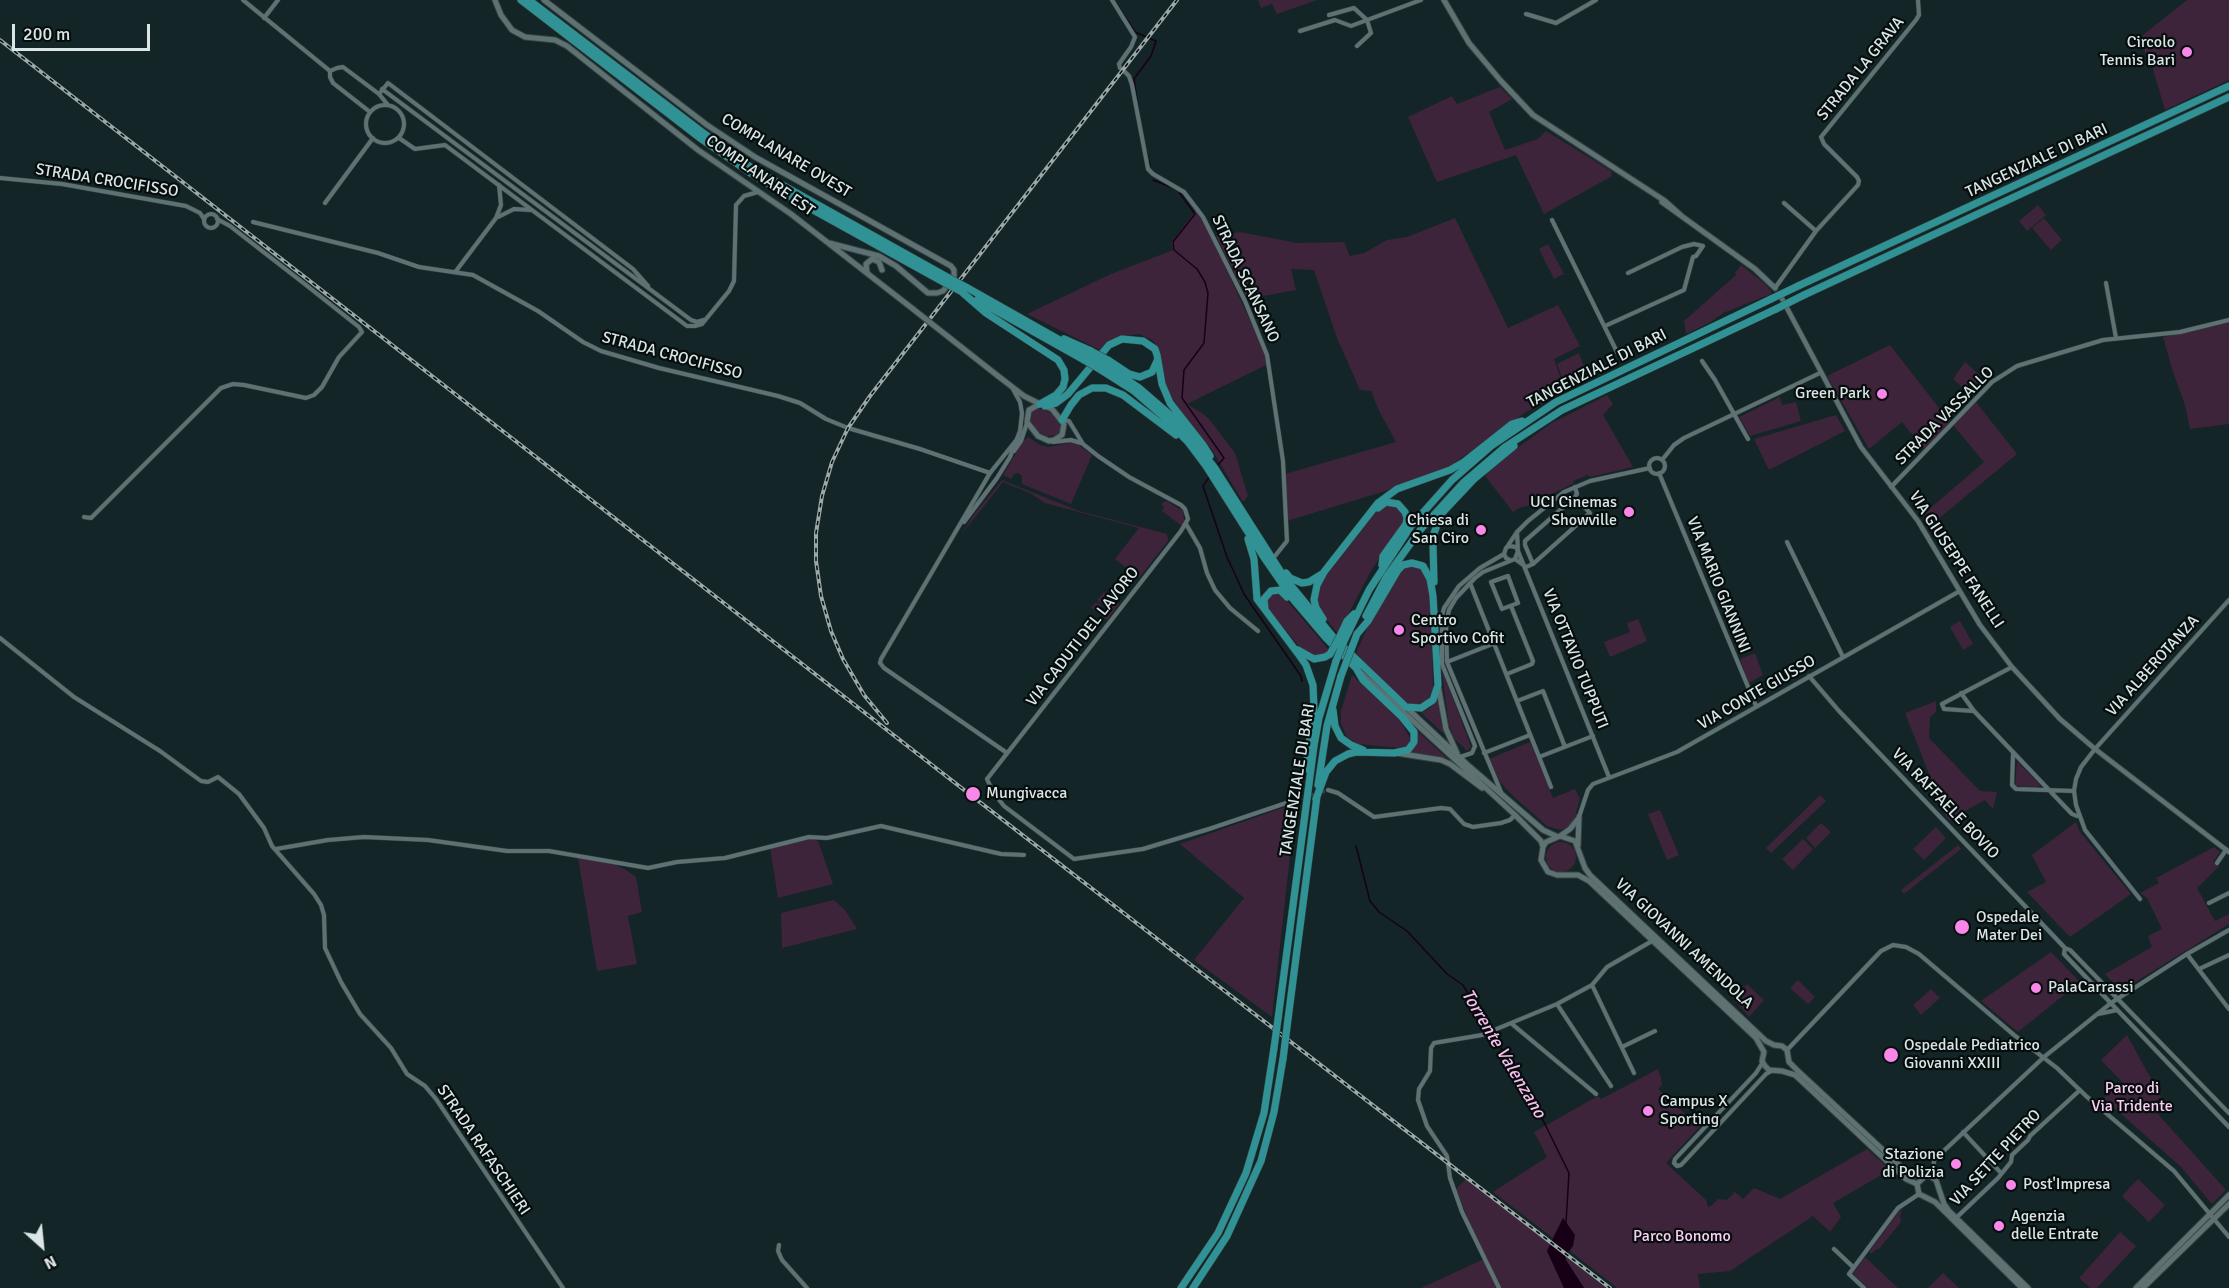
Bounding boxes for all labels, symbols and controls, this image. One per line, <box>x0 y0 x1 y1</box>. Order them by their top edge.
scale bar <box>15 12 153 50</box>
street label: STRADA LA GRAVA <box>1813 13 1909 125</box>
text: 200 m <box>23 23 70 45</box>
place label: Circolo Tennis Bari <box>2100 33 2175 71</box>
marker: Circolo Tennis Bari <box>2180 45 2194 59</box>
street label: COMPLANARE OVEST <box>718 110 854 202</box>
street label: TANGENZIALE DI BARI <box>1963 120 2111 202</box>
street label: COMPLANARE EST <box>702 131 818 221</box>
street label: STRADA CROCIFISSO <box>34 160 180 202</box>
street label: STRADA SCANSANO <box>1207 212 1283 346</box>
street label: TANGENZIALE DI BARI <box>1524 325 1670 413</box>
street label: STRADA CROCIFISSO <box>600 328 744 384</box>
street label: STRADA VASSALLO <box>1892 363 1998 469</box>
place label: Green Park <box>1795 384 1870 404</box>
marker: Green Park <box>1875 387 1889 401</box>
street label: VIA GIUSEPPE FANELLI <box>1904 488 2008 632</box>
place label: UCI Cinemas Showville <box>1530 493 1617 531</box>
marker: UCI Cinemas Showville <box>1622 505 1636 519</box>
place label: Chiesa di San Ciro <box>1407 511 1469 549</box>
street label: VIA MARIO GIANNINI <box>1682 514 1754 656</box>
marker: Chiesa di San Ciro <box>1474 523 1488 537</box>
street label: VIA CADUTI DEL LAVORO <box>1023 564 1143 710</box>
street label: VIA OTTAVIO TUPPUTI <box>1538 586 1612 732</box>
place label: Centro Sportivo Cofit <box>1411 611 1504 649</box>
street label: VIA ALBEROTANZA <box>2102 611 2204 721</box>
marker: Centro Sportivo Cofit <box>1392 623 1406 637</box>
street label: VIA CONTE GIUSSO <box>1695 652 1819 734</box>
street label: TANGENZIALE DI BARI <box>1276 702 1320 858</box>
street label: VIA RAFFAELE BOVIO <box>1887 745 2003 863</box>
place label: Mungivacca <box>986 784 1067 804</box>
marker: Mungivacca <box>964 785 982 803</box>
street label: VIA GIOVANNI AMENDOLA <box>1611 875 1757 1013</box>
place label: Ospedale Mater Dei <box>1976 908 2042 946</box>
marker: Ospedale Mater Dei <box>1953 918 1971 936</box>
place label: PalaCarrassi <box>2048 978 2133 998</box>
marker: PalaCarrassi <box>2029 981 2043 995</box>
water label: Torrente Valenzano <box>1456 986 1550 1122</box>
place label: Ospedale Pediatrico Giovanni XXIII <box>1904 1036 2040 1074</box>
marker: Ospedale Pediatrico Giovanni XXIII <box>1882 1046 1900 1064</box>
park label: Parco di Via Tridente <box>2091 1079 2173 1117</box>
street label: STRADA RAFASCHIERI <box>432 1081 534 1219</box>
place label: Campus X Sporting <box>1660 1092 1728 1130</box>
marker: Campus X Sporting <box>1641 1104 1655 1118</box>
street label: VIA SETTE PIETRO <box>1947 1106 2045 1210</box>
place label: Stazione di Polizia <box>1882 1145 1944 1183</box>
marker: Stazione di Polizia <box>1949 1157 1963 1171</box>
place label: Post'Impresa <box>2023 1175 2110 1195</box>
marker: Post'Impresa <box>2004 1178 2018 1192</box>
place label: Agenzia delle Entrate <box>2011 1207 2099 1245</box>
north arrow <box>12 1216 72 1276</box>
marker: Agenzia delle Entrate <box>1992 1219 2006 1233</box>
park label: Parco Bonomo <box>1633 1227 1731 1247</box>
text: N <box>41 1251 60 1273</box>

